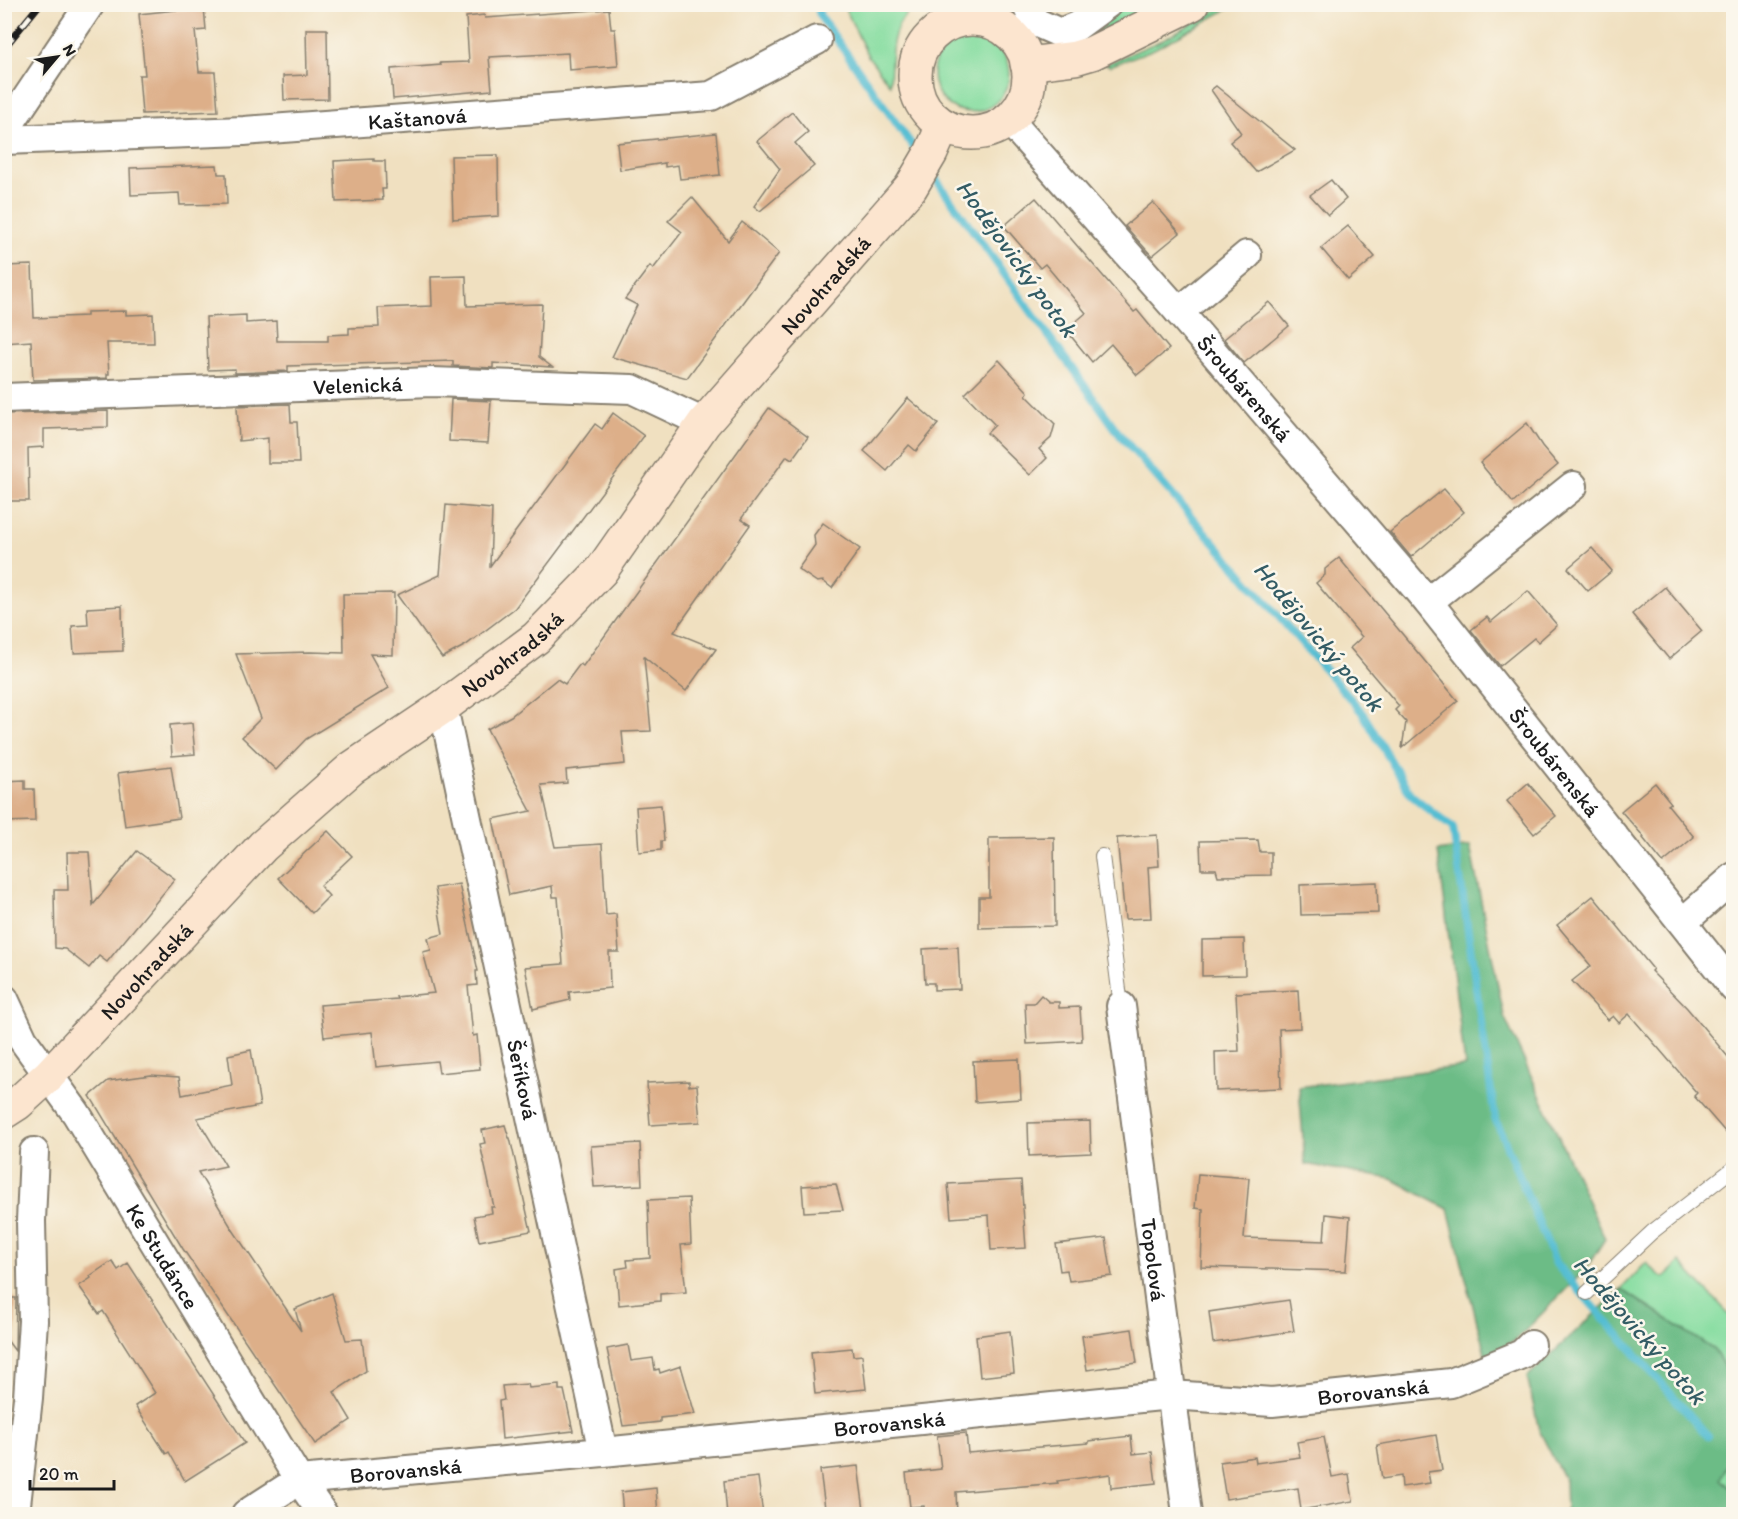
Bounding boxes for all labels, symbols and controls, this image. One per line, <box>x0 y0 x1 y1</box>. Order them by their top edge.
north arrow <box>27 27 87 87</box>
text: N <box>59 41 81 59</box>
street label: Kaštanová <box>367 101 468 135</box>
water label: Hodějovický potok <box>950 174 1085 344</box>
street label: Novohradská <box>774 229 876 340</box>
street label: Šroubárenská <box>1191 330 1298 447</box>
street label: Velenická <box>312 370 404 400</box>
water label: Hodějovický potok <box>1248 555 1391 718</box>
street label: Novohradská <box>455 604 569 703</box>
street label: Šroubárenská <box>1503 702 1607 823</box>
street label: Novohradská <box>94 916 199 1025</box>
street label: Šeříková <box>501 1037 545 1123</box>
street label: Ke Studánce <box>121 1198 205 1314</box>
street label: Topolová <box>1135 1217 1173 1303</box>
water label: Hodějovický potok <box>1568 1250 1714 1412</box>
street label: Borovanská <box>1316 1372 1431 1411</box>
street label: Borovanská <box>832 1404 947 1442</box>
street label: Borovanská <box>349 1452 463 1489</box>
scale bar <box>30 1453 114 1491</box>
text: 20 m <box>39 1463 79 1485</box>

